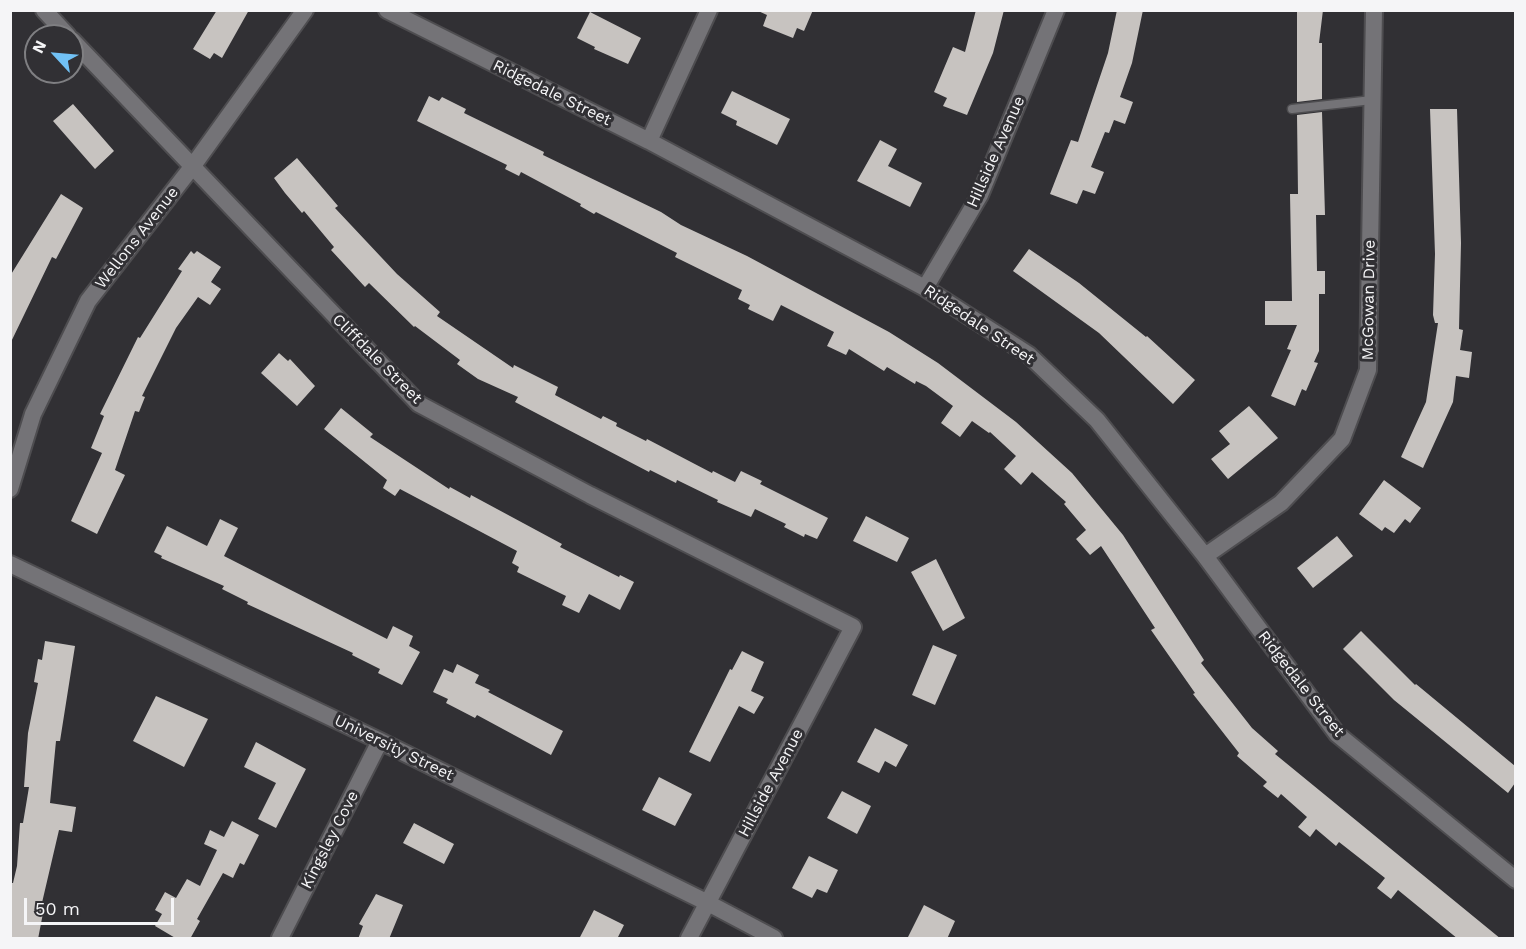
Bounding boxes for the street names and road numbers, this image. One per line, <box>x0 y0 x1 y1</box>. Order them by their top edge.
street label: Ridgedale Street <box>490 56 614 130</box>
street label: Hillside Avenue <box>963 93 1029 211</box>
street label: Wellons Avenue <box>91 183 183 293</box>
street label: McGowan Drive <box>1358 239 1380 361</box>
street label: Ridgedale Street <box>920 281 1038 369</box>
street label: Cliffdale Street <box>328 310 426 408</box>
street label: Ridgedale Street <box>1254 627 1348 741</box>
street label: University Street <box>331 711 457 785</box>
street label: Hillside Avenue <box>734 726 808 840</box>
street label: Kingsley Cove <box>297 788 363 892</box>

